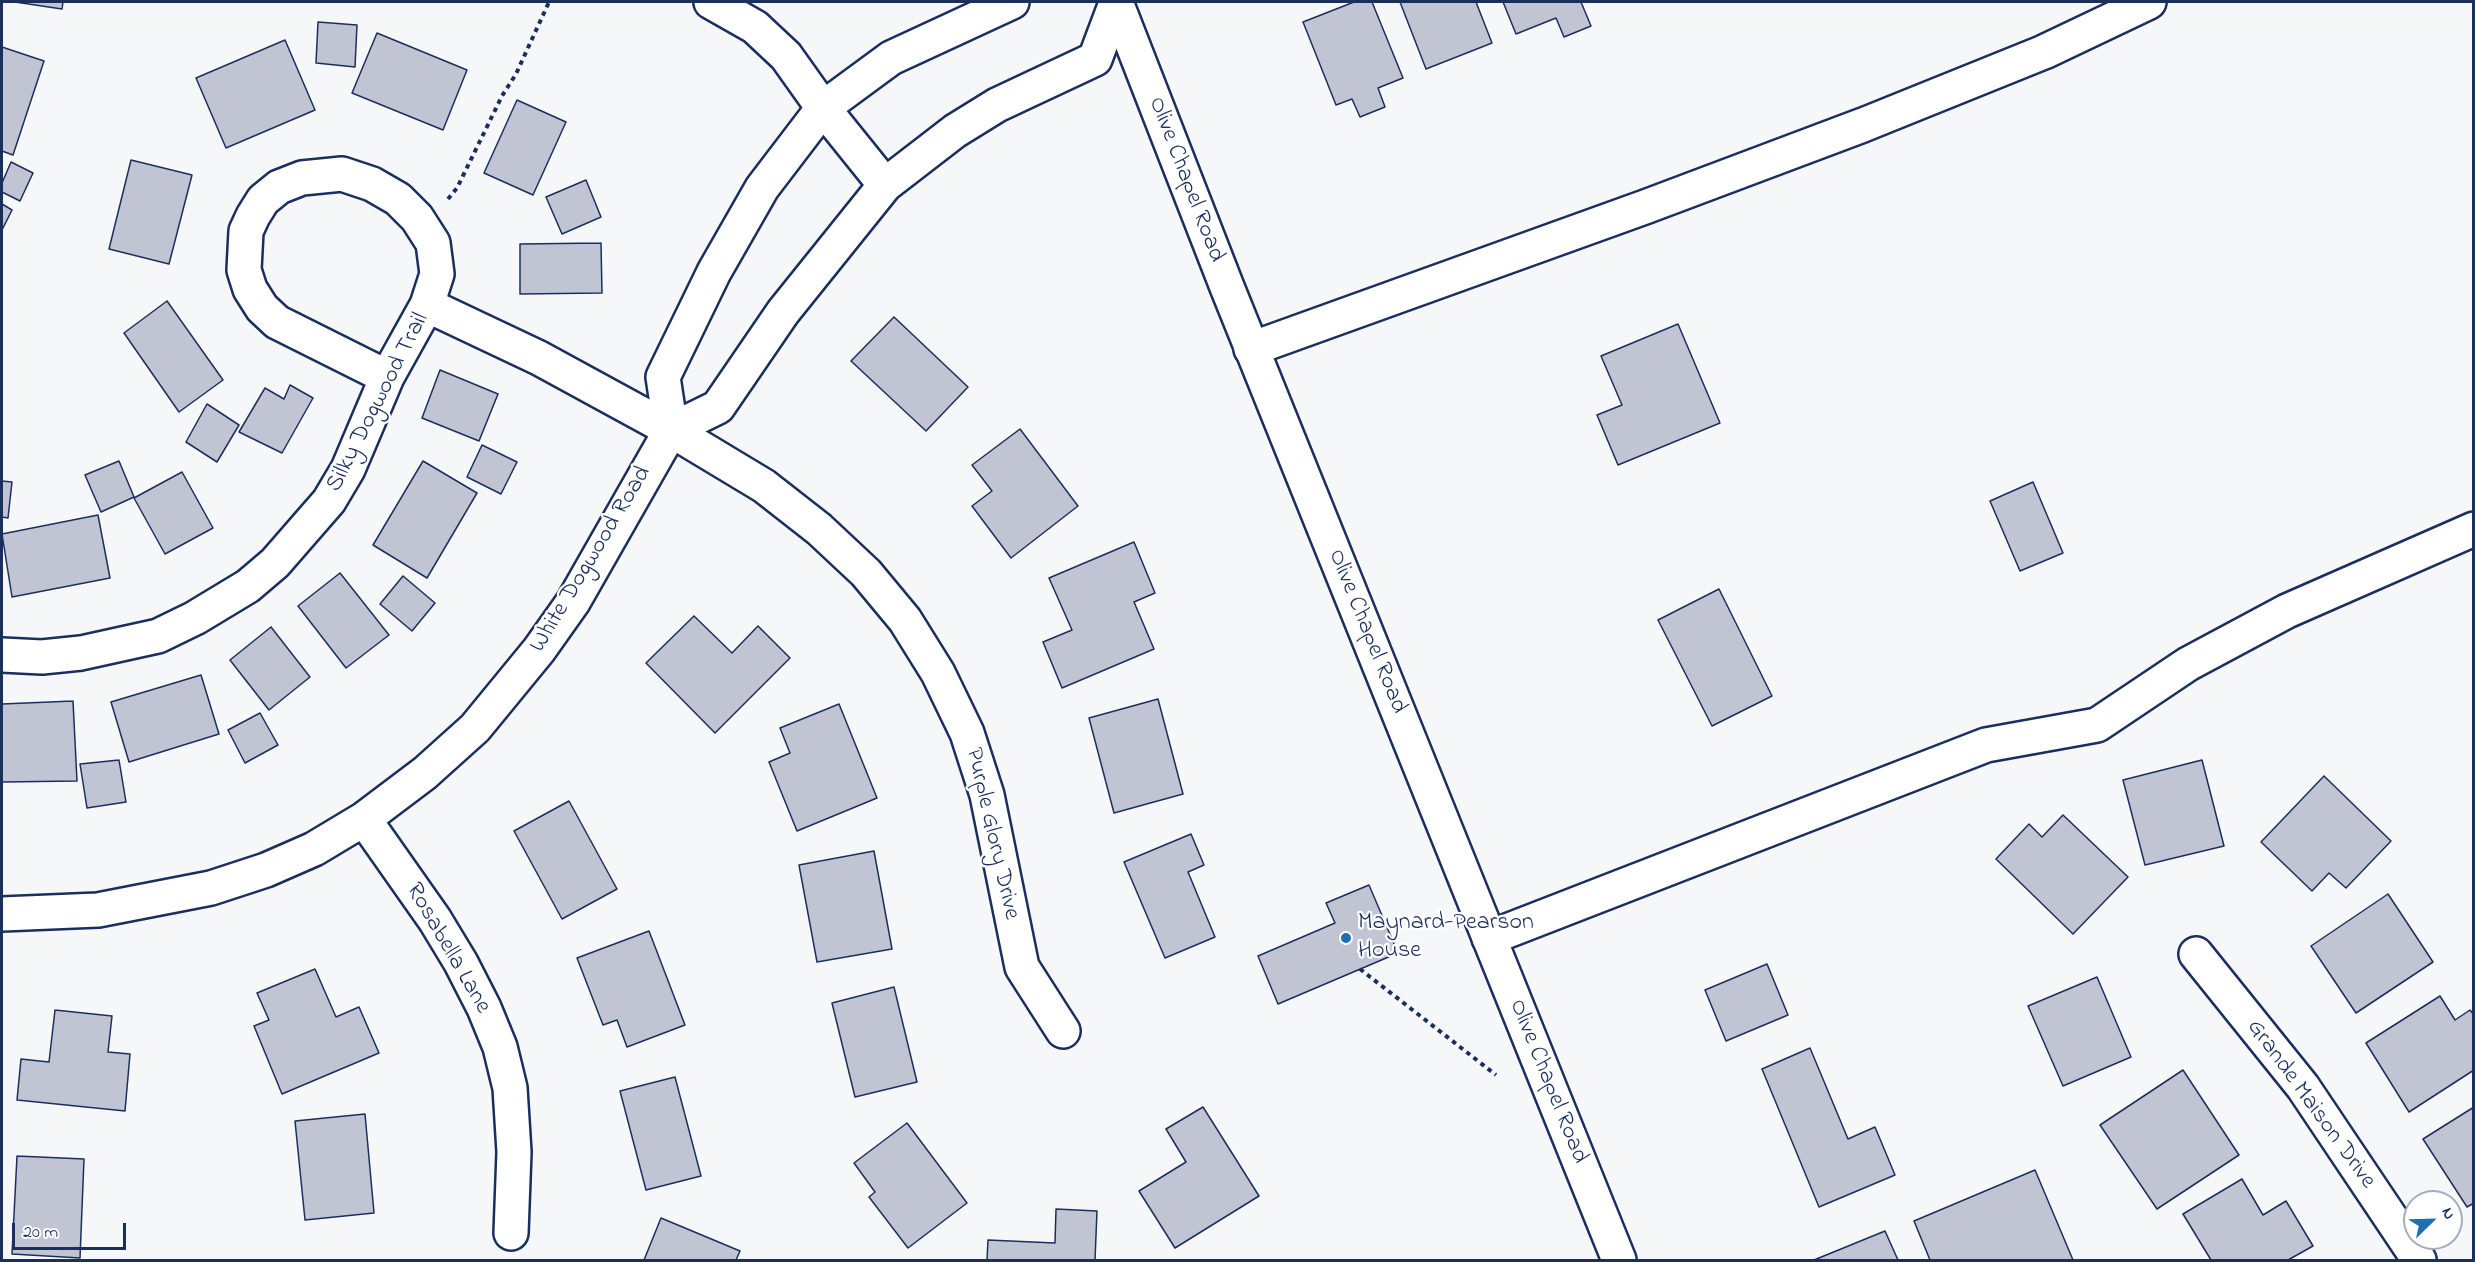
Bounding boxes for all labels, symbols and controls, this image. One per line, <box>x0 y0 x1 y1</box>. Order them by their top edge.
street label: Olive Chapel Road <box>1140 93 1230 267</box>
street label: Silky Dogwood Trail <box>321 309 437 497</box>
street label: White Dogwood Road <box>525 462 659 658</box>
street label: Olive Chapel Road <box>1320 546 1412 718</box>
street label: Purple Glory Drive <box>957 745 1025 923</box>
street label: Rosabella Lane <box>398 879 496 1019</box>
place label: Maynard-Pearson House <box>1358 910 1534 966</box>
marker: Maynard-Pearson House <box>1339 931 1353 945</box>
street label: Olive Chapel Road <box>1501 996 1593 1168</box>
street label: Grande Maison Drive <box>2239 1015 2381 1195</box>
north arrow <box>2403 1190 2463 1250</box>
text: N <box>2435 1204 2461 1223</box>
scale bar <box>15 1211 129 1249</box>
text: 20 m <box>23 1220 58 1246</box>

